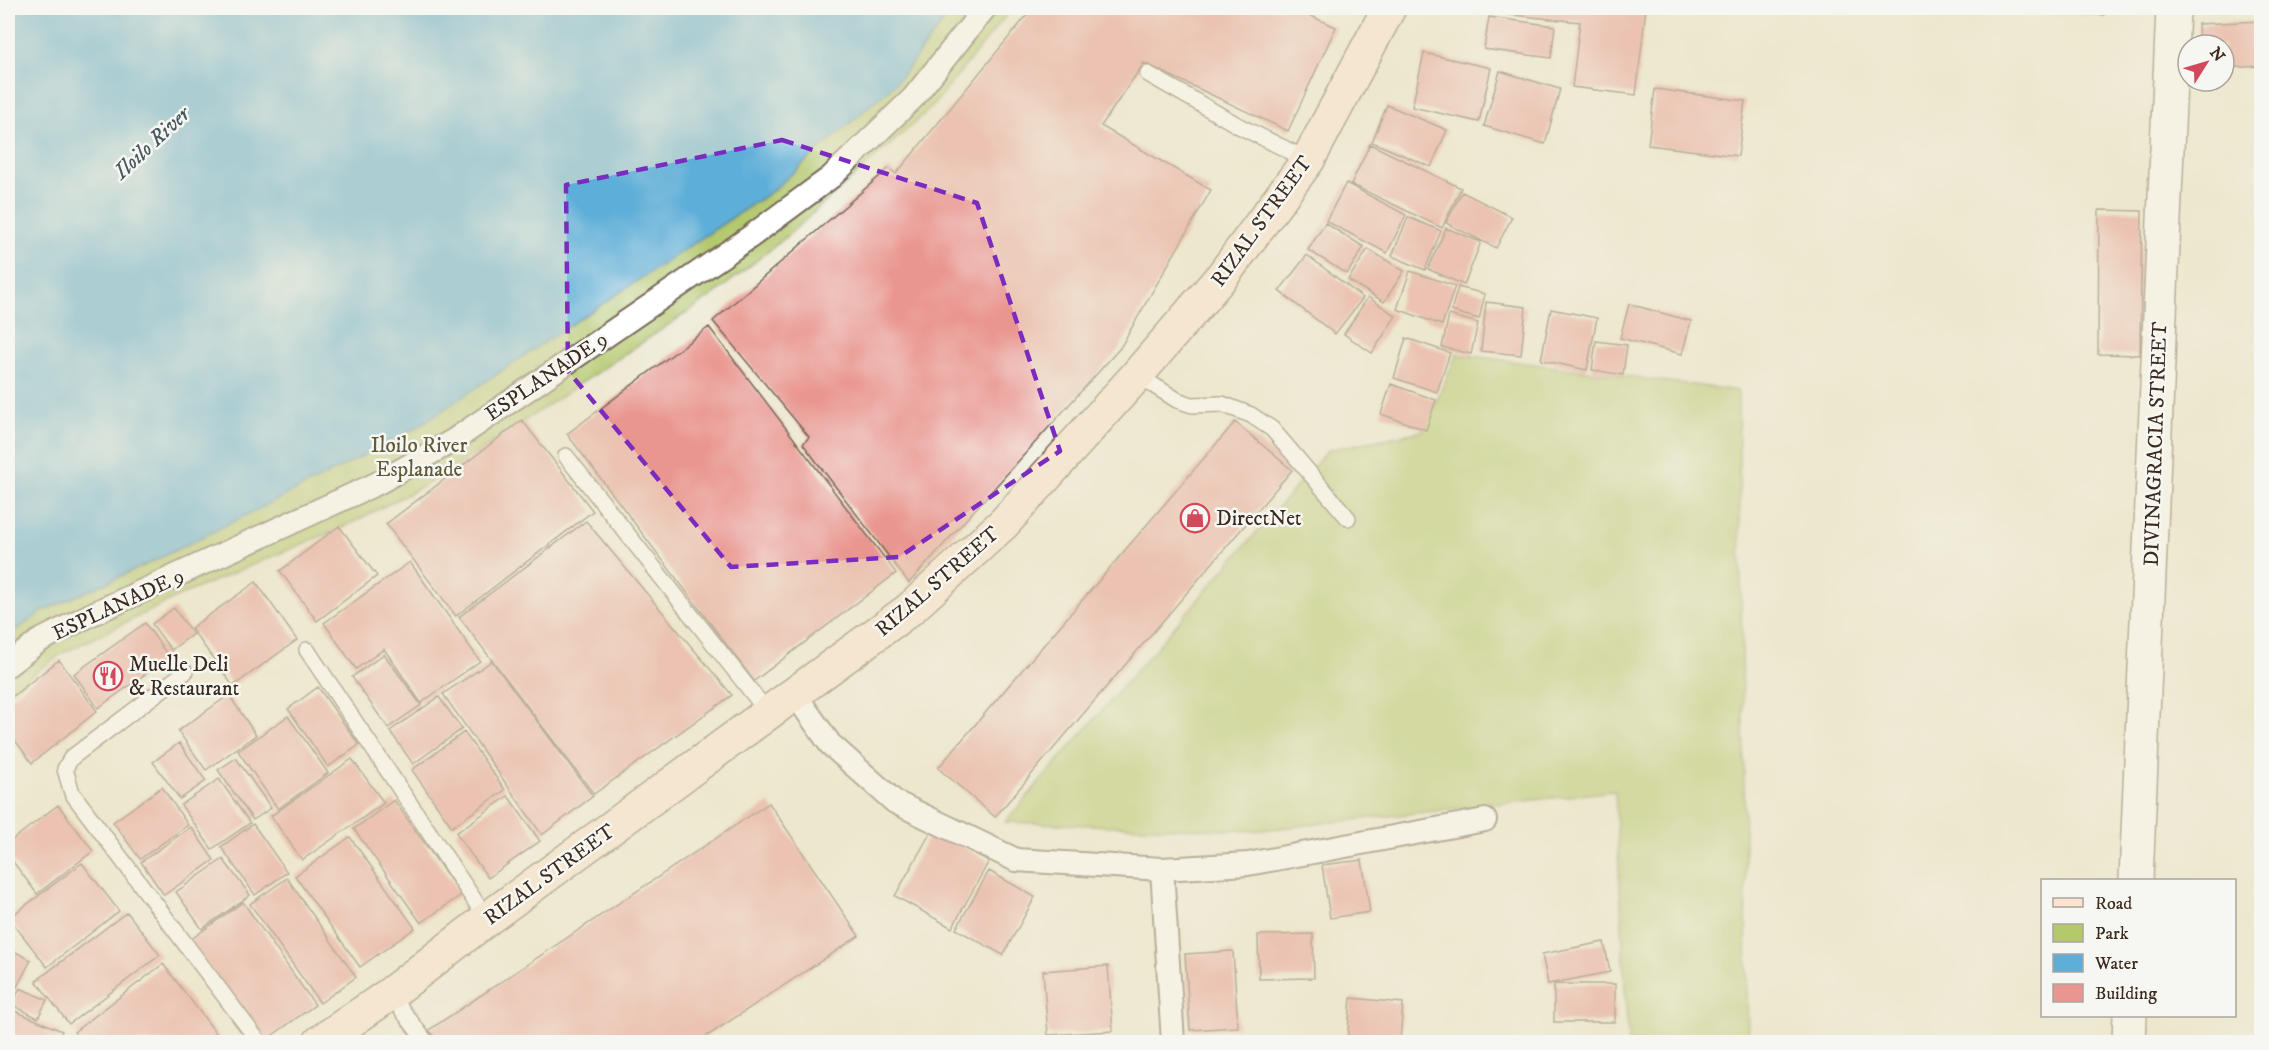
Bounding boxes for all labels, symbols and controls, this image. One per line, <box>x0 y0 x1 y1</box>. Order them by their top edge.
north arrow <box>2176 33 2236 93</box>
text: N <box>2205 43 2229 66</box>
water label: Iloilo River <box>107 99 197 187</box>
street label: RIZAL STREET <box>1206 151 1318 292</box>
street label: DIVINAGRACIA STREET <box>2139 321 2173 567</box>
street label: ESPLANADE 9 <box>480 326 613 427</box>
park label: Iloilo River Esplanade <box>371 433 467 483</box>
shop icon: DirectNet <box>1179 502 1211 534</box>
place label: DirectNet <box>1216 506 1302 532</box>
street label: RIZAL STREET <box>870 521 1005 643</box>
street label: ESPLANADE 9 <box>48 563 188 647</box>
place label: Muelle Deli & Restaurant <box>129 652 240 702</box>
restaurant icon: Muelle Deli & Restaurant <box>92 660 124 692</box>
street label: RIZAL STREET <box>479 818 620 931</box>
legend <box>2041 879 2236 1017</box>
text: Road <box>2095 893 2132 915</box>
text: Park <box>2095 923 2129 945</box>
text: Water <box>2094 953 2138 975</box>
text: Building <box>2095 983 2157 1005</box>

